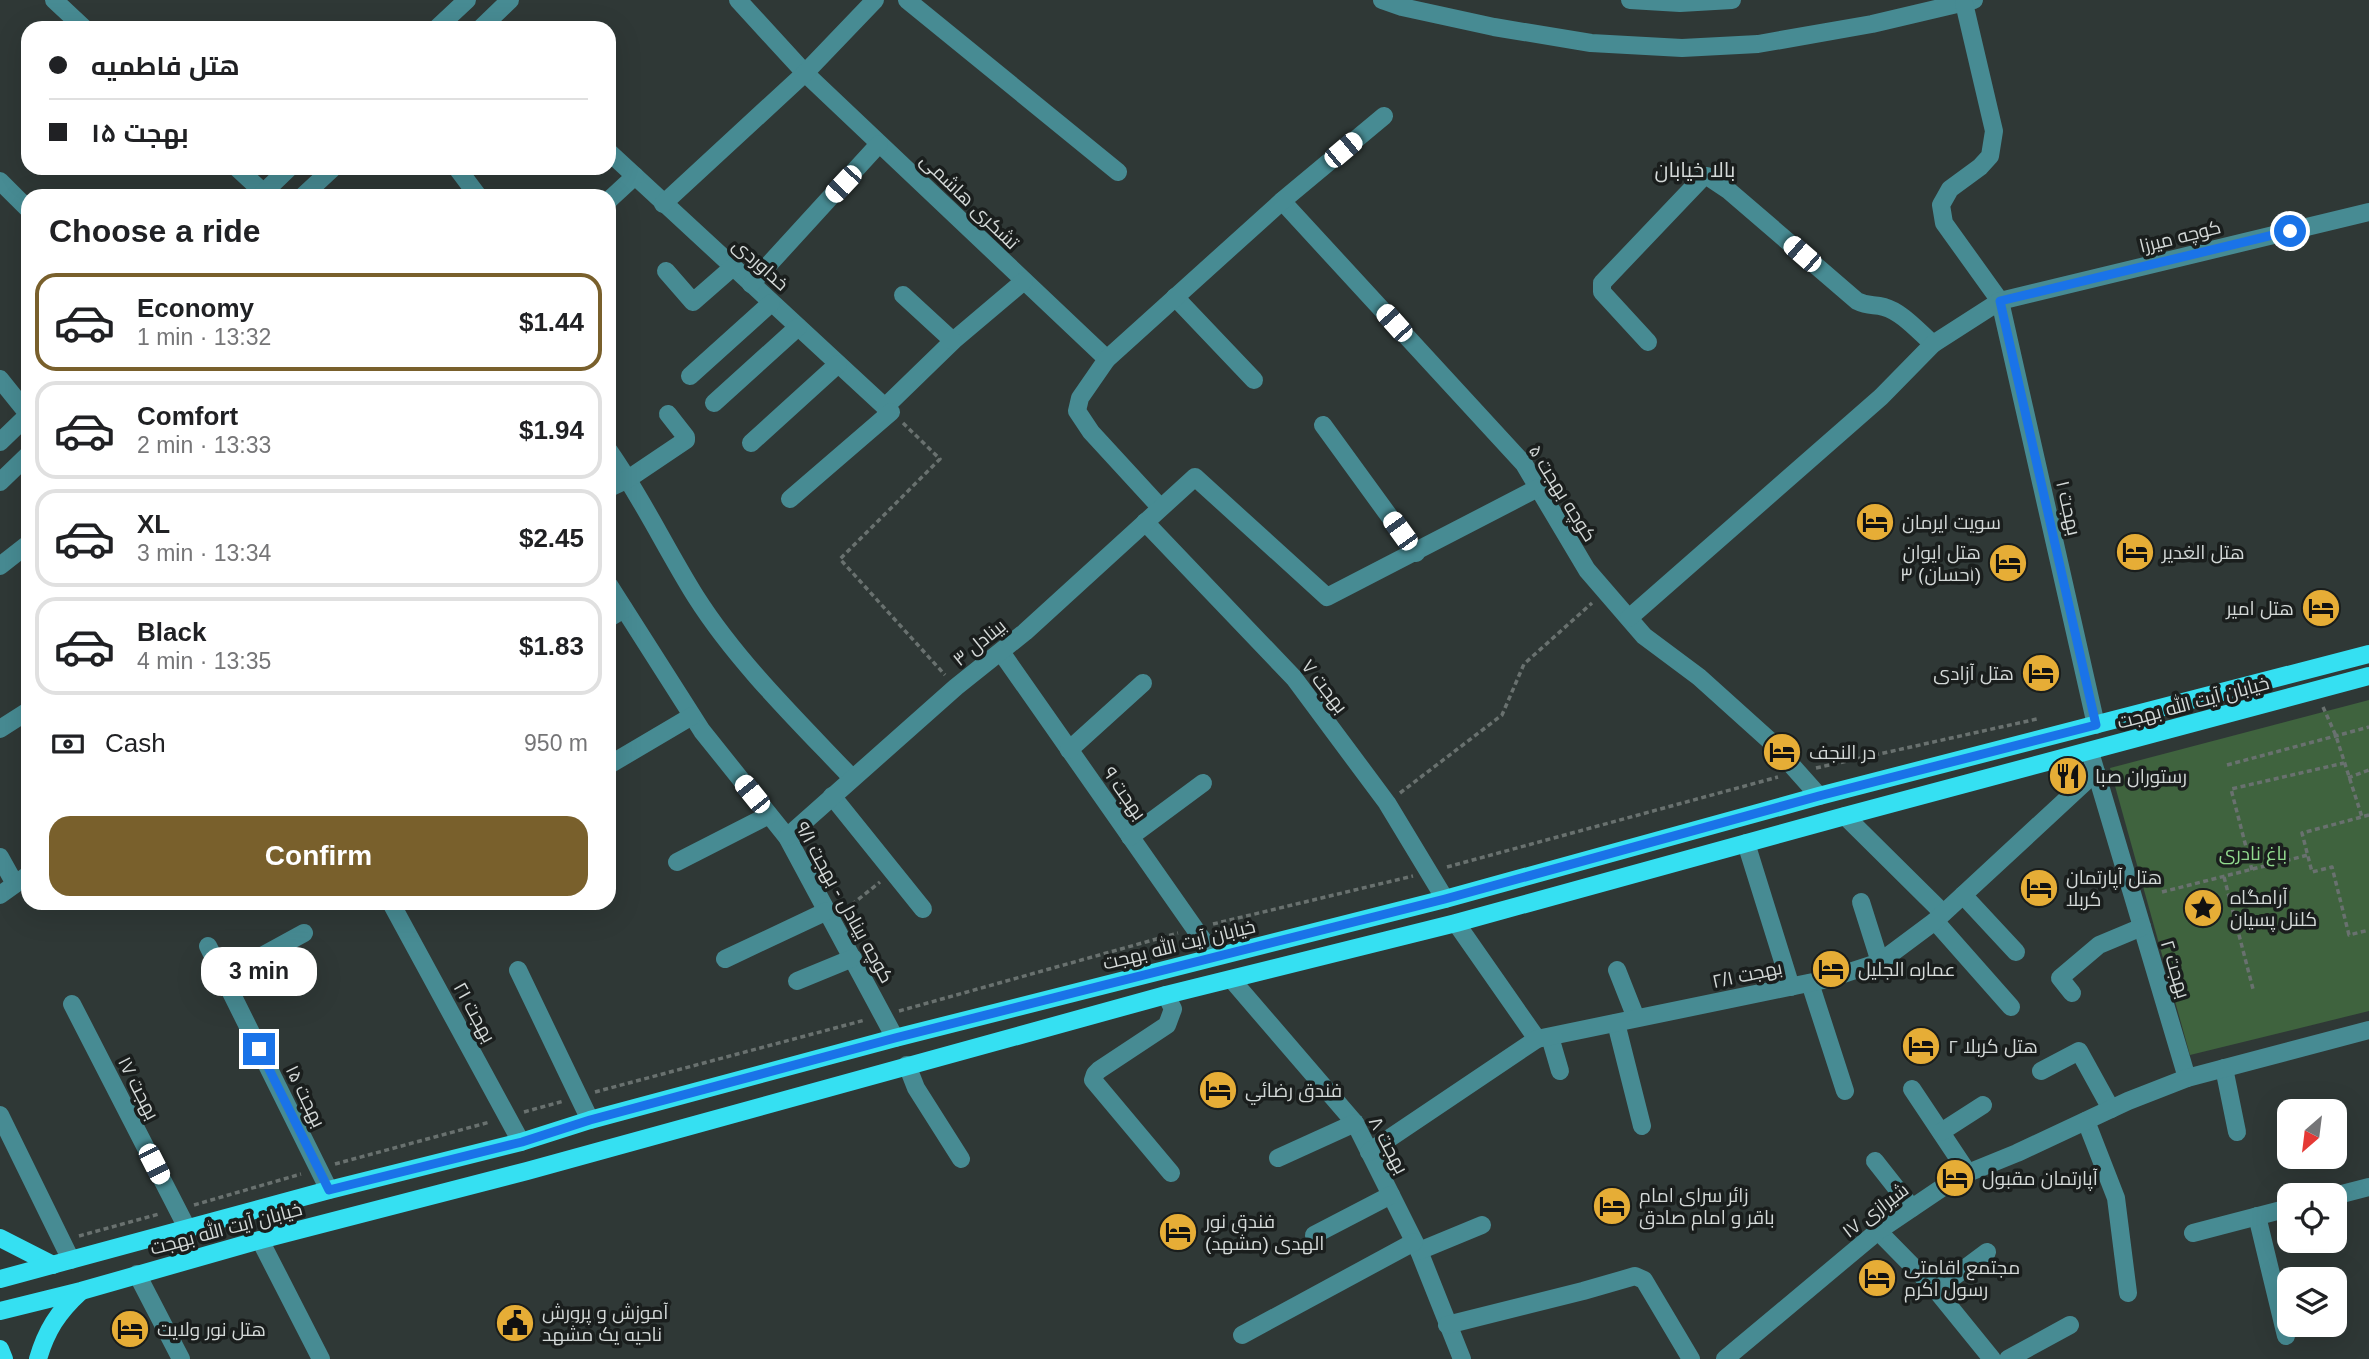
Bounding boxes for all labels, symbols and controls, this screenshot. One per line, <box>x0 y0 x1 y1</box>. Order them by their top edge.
text: هتل فاطمیه <box>91 51 240 81</box>
text: بهجت ۱۵ <box>91 118 189 148</box>
car <box>1321 128 1366 172</box>
street label: تشکری هاشمی <box>916 149 1023 254</box>
district label: بالا خیابان <box>1655 158 1735 183</box>
car <box>821 161 866 207</box>
text: Choose a ride <box>49 213 261 249</box>
route start <box>2274 215 2306 247</box>
street label: کوچه میرزا <box>2137 216 2224 259</box>
car <box>1780 232 1825 276</box>
street label: خداوردی <box>728 234 793 295</box>
icon: car <box>53 291 116 354</box>
text: Economy <box>137 293 254 323</box>
car <box>1373 300 1416 346</box>
text: $1.44 <box>519 307 584 337</box>
text: 1 min · 13:32 <box>137 324 271 350</box>
icon: car <box>53 399 116 462</box>
text: Comfort <box>137 401 238 431</box>
text: $1.94 <box>519 415 584 445</box>
text: 2 min · 13:33 <box>137 432 271 458</box>
street label: کوچه بهجت ۵ <box>1523 441 1601 546</box>
street label: بهجت ۱ <box>2051 479 2085 538</box>
hotel icon: سویت ایرمان <box>1854 501 1896 543</box>
icon: car <box>53 507 116 570</box>
car <box>1380 508 1421 554</box>
text: XL <box>137 509 170 539</box>
place label: سویت ایرمان <box>1902 512 2001 534</box>
text: $2.45 <box>519 523 584 553</box>
hotel icon: هتل الغدیر <box>2114 531 2156 573</box>
text: 3 min · 13:34 <box>137 540 271 566</box>
place label: هتل ایوان ۳ (احسان) <box>1900 542 1981 586</box>
hotel icon: هتل ایوان ۳ (احسان) <box>1987 542 2029 584</box>
place label: هتل الغدیر <box>2161 542 2245 564</box>
hotel icon: هتل امیر <box>2300 587 2342 629</box>
place label: هتل امیر <box>2225 598 2294 620</box>
icon: car <box>53 615 116 678</box>
street label: بینادل ۳ <box>949 615 1011 671</box>
text: Black <box>137 617 206 647</box>
text: $1.83 <box>519 631 584 661</box>
text: 4 min · 13:35 <box>137 648 271 674</box>
hotel icon: هتل آزادی <box>2020 652 2062 694</box>
street label: بهجت ۷ <box>1297 656 1352 718</box>
place label: هتل آزادی <box>1933 663 2014 685</box>
street label: خیابان آیت الله بهجت <box>2114 670 2272 734</box>
icon: cash <box>49 725 87 763</box>
text: Cash <box>105 728 166 758</box>
text: 950 m <box>524 730 588 756</box>
hotel icon: در النجف <box>1761 731 1803 773</box>
place label: در النجف <box>1809 742 1876 764</box>
restaurant icon: رستوران صبا <box>2047 755 2089 797</box>
street label: بهجت ۹ <box>1098 763 1150 824</box>
place label: رستوران صبا <box>2095 766 2187 788</box>
car <box>731 771 774 817</box>
button: Confirm <box>49 816 588 896</box>
street label: کوچه بینادل - بهجت ۹/۱ <box>790 818 898 988</box>
park label: باغ نادری <box>2219 843 2287 867</box>
hotel icon: هتل آپارتمان کربلا <box>2018 867 2060 909</box>
place label: هتل آپارتمان کربلا <box>2066 867 2162 911</box>
place icon: آرامگاه کلنل پسیان <box>2182 887 2224 929</box>
place label: آرامگاه کلنل پسیان <box>2230 887 2317 932</box>
street label: خیابان آیت الله بهجت <box>1100 913 1258 975</box>
street label: بهجت ۲ <box>2156 937 2194 1001</box>
callout: 3 min <box>201 948 317 996</box>
hotel icon: عماره الجلیل <box>1810 948 1852 990</box>
street label: بهجت ۲/۱ <box>1710 957 1784 993</box>
text: 3 min <box>229 958 289 984</box>
place label: عماره الجلیل <box>1858 959 1956 981</box>
street label: بهجت ۲۱ <box>449 978 500 1047</box>
hotel icon: هتل کربلا ۲ <box>1900 1025 1942 1067</box>
route end <box>243 1033 275 1065</box>
place label: هتل کربلا ۲ <box>1948 1036 2038 1058</box>
street label: بهجت ۱۷ <box>113 1053 163 1124</box>
street label: بهجت ۱۵ <box>281 1062 329 1131</box>
hotel icon: فندق رضائي <box>1197 1069 1239 1111</box>
place label: فندق رضائي <box>1245 1080 1342 1105</box>
north arrow <box>2277 1099 2347 1169</box>
map controls <box>2277 1099 2347 1337</box>
street label: بهجت ۸ <box>1364 1113 1412 1178</box>
car <box>136 1141 173 1187</box>
hotel icon: آپارتمان مقبول <box>1934 1157 1976 1199</box>
place label: آپارتمان مقبول <box>1982 1168 2098 1191</box>
street label: شیرازی ۱۷ <box>1838 1179 1913 1243</box>
button: locate <box>2277 1183 2347 1253</box>
hotel icon: زائر سرای امام باقر و امام صادق <box>1591 1185 1633 1227</box>
place label: زائر سرای امام باقر و امام صادق <box>1639 1185 1775 1231</box>
street label: خیابان آیت الله بهجت <box>147 1196 305 1260</box>
hotel icon: فندق نور الهدى (مشهد) <box>1157 1211 1199 1253</box>
place label: فندق نور الهدى (مشهد) <box>1204 1211 1324 1255</box>
hotel icon: مجتمع اقامتی رسول اکرم <box>1856 1257 1898 1299</box>
place label: مجتمع اقامتی رسول اکرم <box>1904 1257 2020 1303</box>
button: layers <box>2277 1267 2347 1337</box>
public building icon: آموزش و پرورش ناحیه یک مشهد <box>494 1302 536 1344</box>
place label: آموزش و پرورش ناحیه یک مشهد <box>542 1302 668 1346</box>
hotel icon: هتل نور ولایت <box>109 1308 151 1350</box>
place label: هتل نور ولایت <box>157 1319 266 1341</box>

